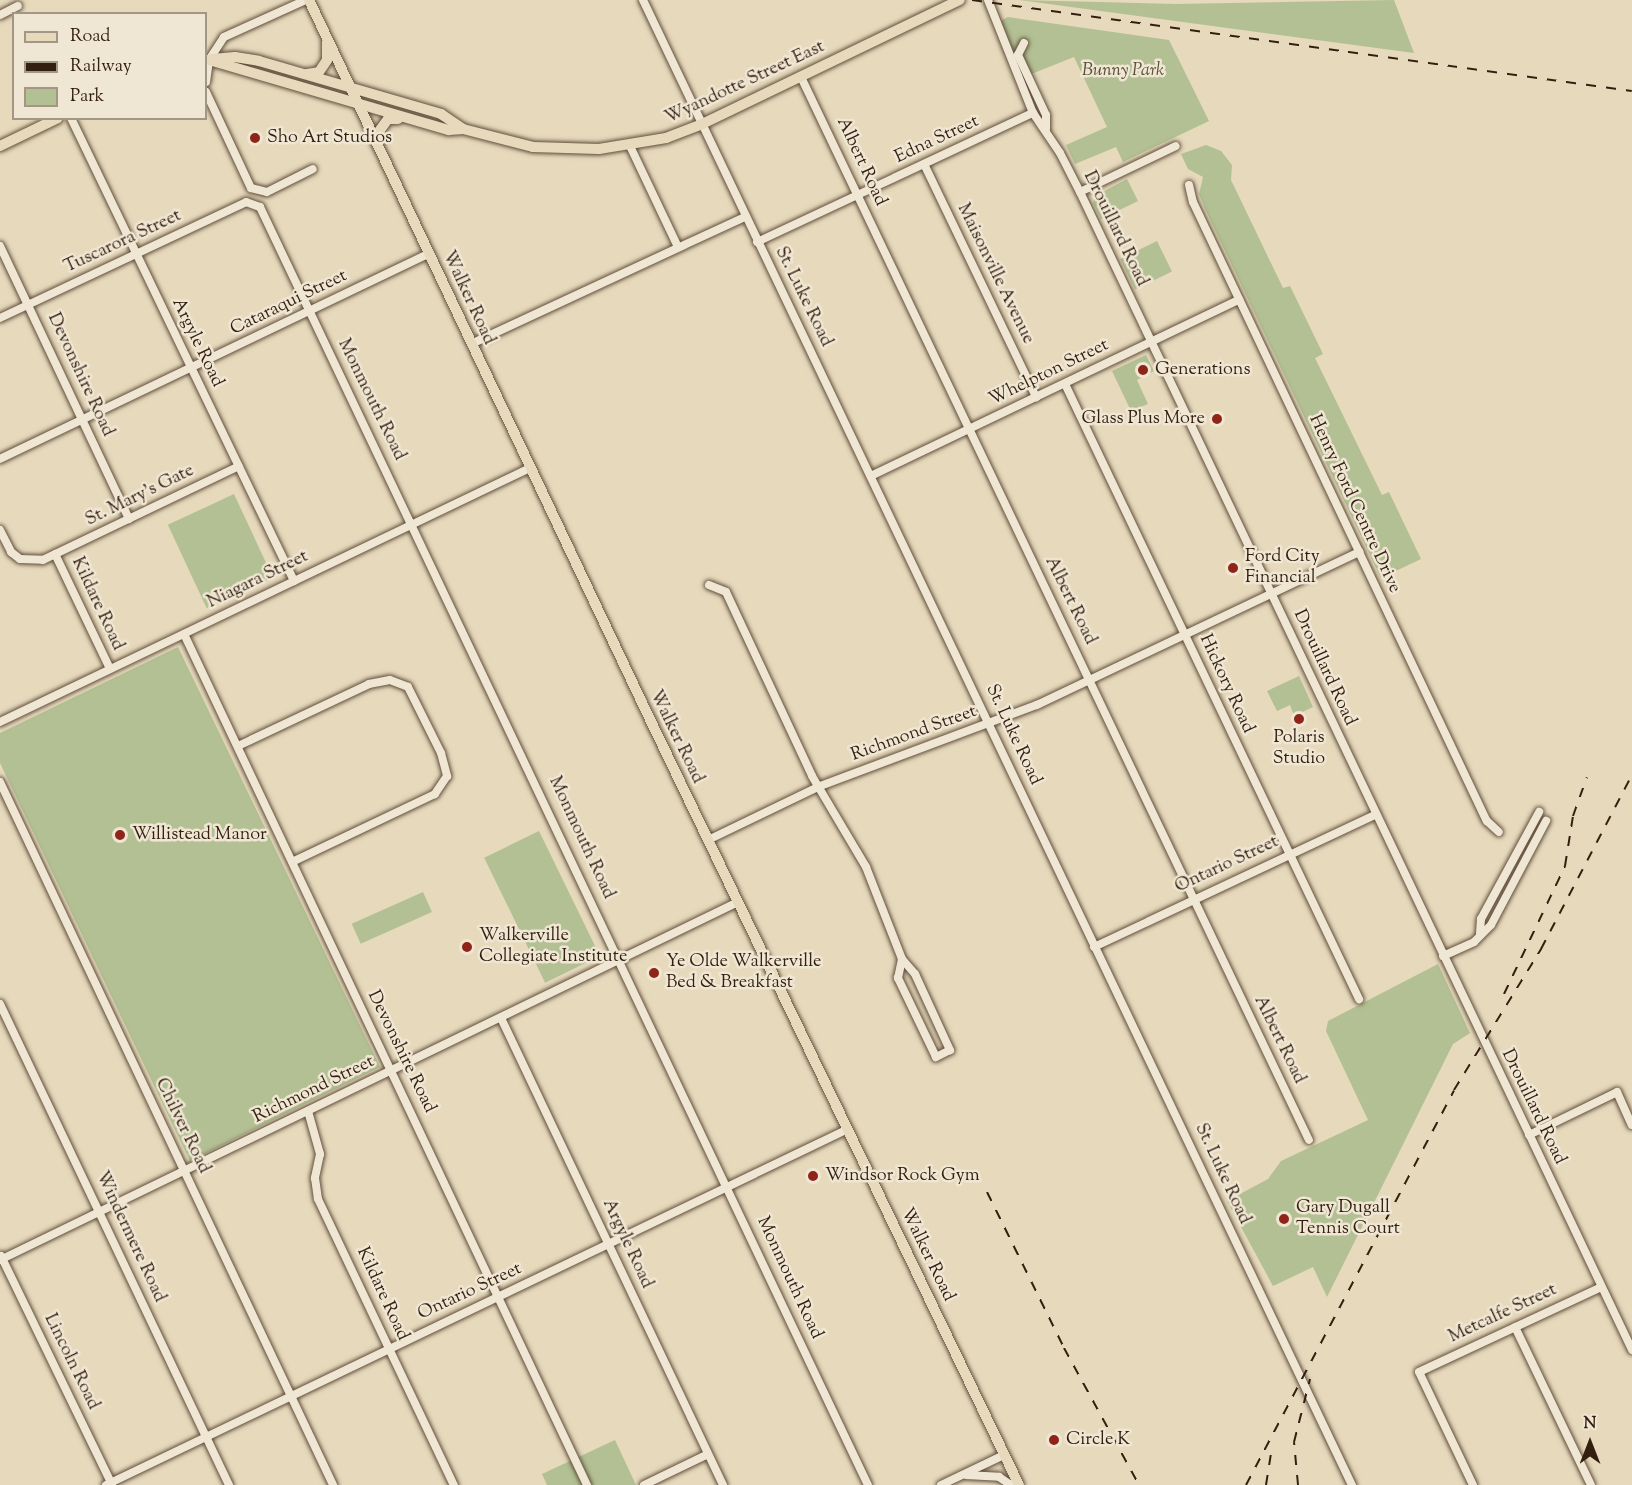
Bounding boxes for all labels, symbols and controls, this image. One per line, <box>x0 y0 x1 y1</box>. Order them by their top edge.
legend <box>12 12 207 120</box>
text: Road <box>70 24 110 50</box>
street label: Wyandotte Street East <box>662 37 828 129</box>
text: Railway <box>70 54 132 80</box>
park label: Bunny Park <box>1082 60 1164 82</box>
text: Park <box>70 84 104 110</box>
street label: Edna Street <box>892 111 982 169</box>
street label: Albert Road <box>831 114 891 210</box>
place label: Sho Art Studios <box>267 127 392 149</box>
marker: Sho Art Studios <box>248 131 262 145</box>
street label: Drouillard Road <box>1078 168 1152 290</box>
street label: Maisonville Avenue <box>952 200 1038 348</box>
street label: Tuscarora Street <box>61 205 185 279</box>
street label: St. Luke Road <box>769 243 837 351</box>
street label: Walker Road <box>437 248 499 348</box>
street label: Cataraqui Street <box>227 265 351 341</box>
street label: Argyle Road <box>166 295 228 391</box>
street label: Devonshire Road <box>42 310 118 440</box>
street label: Whelpton Street <box>986 335 1112 411</box>
street label: Monmouth Road <box>332 336 410 464</box>
place label: Generations <box>1155 359 1251 381</box>
marker: Generations <box>1136 363 1150 377</box>
place label: Glass Plus More <box>1081 408 1205 430</box>
street label: Henry Ford Centre Drive <box>1303 411 1405 597</box>
marker: Glass Plus More <box>1210 412 1224 426</box>
street label: St. Mary's Gate <box>82 460 198 532</box>
street label: Niagara Street <box>204 546 312 614</box>
place label: Ford City Financial <box>1245 547 1320 590</box>
street label: Albert Road <box>1039 553 1101 649</box>
street label: Kildare Road <box>66 554 128 654</box>
marker: Ford City Financial <box>1226 561 1240 575</box>
street label: Drouillard Road <box>1288 607 1360 729</box>
street label: Hickory Road <box>1194 631 1258 737</box>
street label: St. Luke Road <box>980 681 1046 789</box>
street label: Walker Road <box>644 687 708 787</box>
street label: Richmond Street <box>848 701 980 767</box>
marker: Polaris Studio <box>1292 712 1306 726</box>
place label: Polaris Studio <box>1273 728 1325 771</box>
street label: Monmouth Road <box>543 773 619 903</box>
place label: Willistead Manor <box>132 824 267 846</box>
marker: Willistead Manor <box>113 828 127 842</box>
street label: Ontario Street <box>1172 832 1282 898</box>
place label: Walkerville Collegiate Institute <box>479 926 627 968</box>
marker: Walkerville Collegiate Institute <box>460 940 474 954</box>
place label: Ye Olde Walkerville Bed & Breakfast <box>666 952 822 994</box>
marker: Ye Olde Walkerville Bed & Breakfast <box>647 966 661 980</box>
street label: Devonshire Road <box>362 987 440 1117</box>
street label: Albert Road <box>1248 992 1310 1088</box>
street label: Drouillard Road <box>1496 1046 1570 1168</box>
street label: Richmond Street <box>250 1051 378 1129</box>
street label: Chilver Road <box>150 1075 214 1177</box>
street label: St. Luke Road <box>1189 1120 1255 1228</box>
place label: Windsor Rock Gym <box>825 1165 980 1187</box>
street label: Windermere Road <box>90 1168 170 1306</box>
marker: Windsor Rock Gym <box>806 1169 820 1183</box>
street label: Argyle Road <box>597 1196 657 1292</box>
place label: Gary Dugall Tennis Court <box>1296 1198 1400 1240</box>
street label: Walker Road <box>895 1205 959 1305</box>
marker: Gary Dugall Tennis Court <box>1277 1212 1291 1226</box>
street label: Monmouth Road <box>751 1213 827 1343</box>
street label: Kildare Road <box>351 1244 413 1344</box>
street label: Ontario Street <box>415 1259 525 1325</box>
street label: Metcalfe Street <box>1446 1280 1560 1348</box>
street label: Lincoln Road <box>38 1310 104 1414</box>
north arrow <box>1560 1413 1620 1473</box>
text: N <box>1584 1413 1596 1436</box>
place label: Circle K <box>1066 1429 1130 1451</box>
marker: Circle K <box>1047 1433 1061 1447</box>

